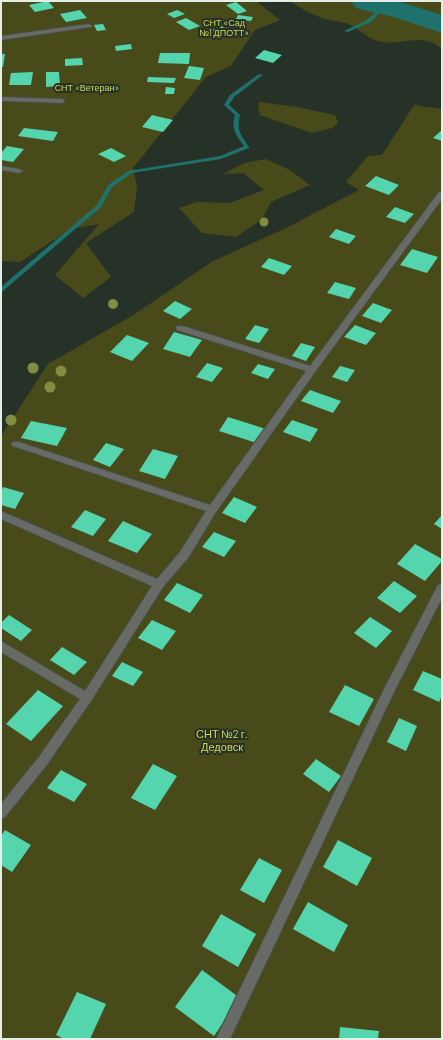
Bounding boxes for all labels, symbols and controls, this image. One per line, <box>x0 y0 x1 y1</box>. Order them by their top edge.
park label: СНТ «Сад №1 ДПОТТ» <box>199 17 249 38</box>
park label: СНТ «Ветеран» <box>55 82 120 93</box>
park label: СНТ №2 г. Дедовск <box>196 727 248 753</box>

